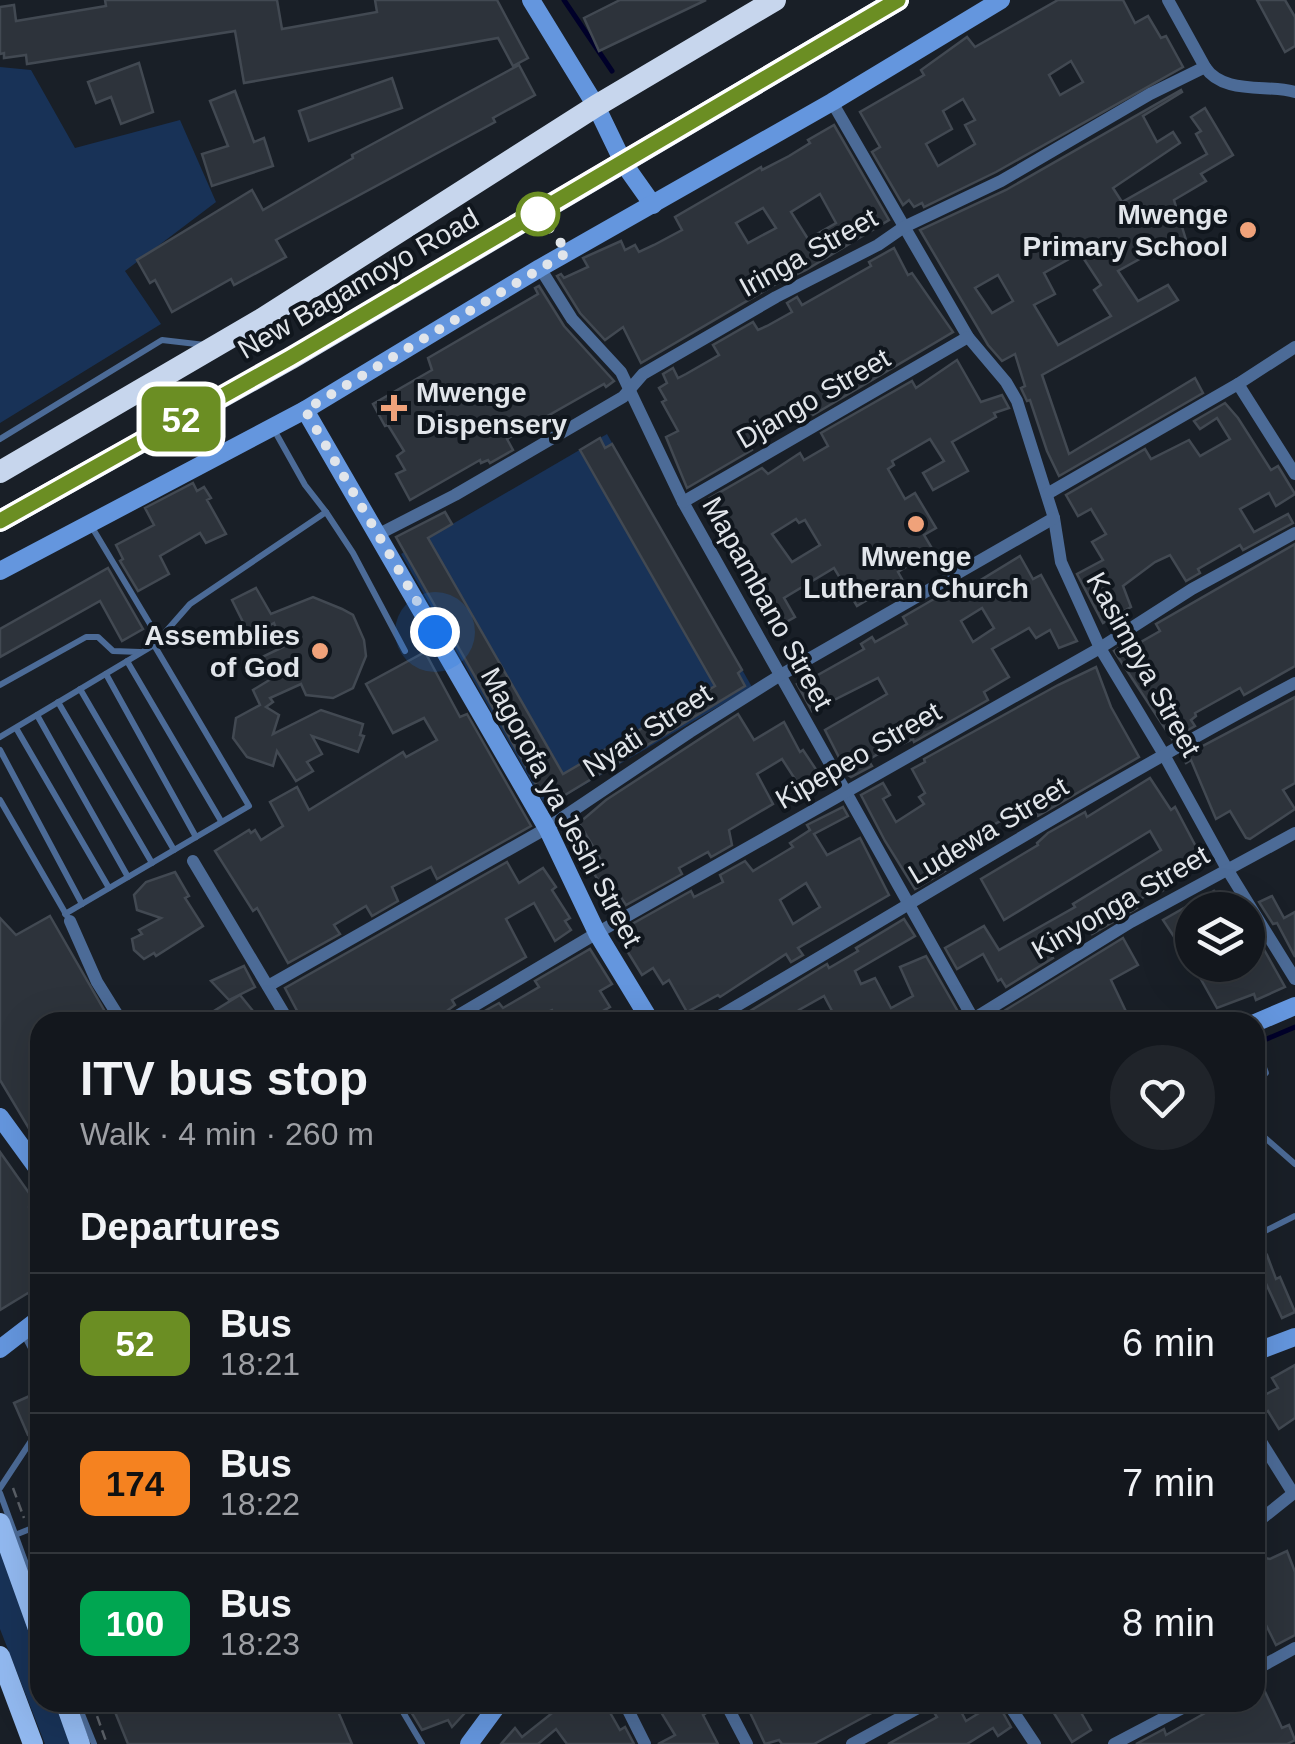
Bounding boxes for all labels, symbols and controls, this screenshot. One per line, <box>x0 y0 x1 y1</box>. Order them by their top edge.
unlabelled marker <box>517 193 559 235</box>
place label: Mwenge Primary School <box>1023 199 1228 262</box>
street label: New Bagamoyo Road <box>233 202 484 365</box>
street label: Iringa Street <box>734 202 883 303</box>
marker: Mwenge Primary School <box>1237 219 1259 241</box>
street label: Django Street <box>731 342 895 455</box>
place label: Mwenge Dispensery <box>416 377 567 440</box>
line badge: 52 <box>136 386 226 452</box>
marker: Mwenge Dispensery <box>381 395 407 421</box>
text: 52 <box>162 400 200 439</box>
street label: Mapambano Street <box>696 492 839 715</box>
marker: Mwenge Lutheran Church <box>905 513 927 535</box>
place label: Mwenge Lutheran Church <box>803 541 1029 604</box>
street label: Kasimpya Street <box>1080 567 1207 762</box>
your location <box>410 607 460 657</box>
place label: Assemblies of God <box>144 620 300 683</box>
marker: Assemblies of God <box>309 640 331 662</box>
street label: Magorofa ya Jeshi Street <box>475 663 648 952</box>
street label: Nyati Street <box>577 677 717 783</box>
street label: Kipepeo Street <box>770 696 946 815</box>
street label: Ludewa Street <box>903 771 1074 890</box>
street label: Kinyonga Street <box>1026 839 1214 966</box>
map controls <box>1175 892 1265 982</box>
button: layers <box>1175 892 1265 982</box>
button: heart <box>1110 1045 1215 1150</box>
text: ITV bus stop <box>80 1052 368 1105</box>
text: Walk · 4 min · 260 m <box>80 1116 374 1152</box>
text: Departures <box>80 1206 281 1248</box>
text: Bus <box>220 1303 292 1345</box>
text: 6 min <box>1122 1322 1215 1364</box>
text: 52 <box>116 1324 154 1363</box>
text: 18:21 <box>220 1346 300 1382</box>
text: Bus <box>220 1443 292 1485</box>
text: 7 min <box>1122 1462 1215 1504</box>
text: 174 <box>106 1464 164 1503</box>
text: 18:22 <box>220 1486 300 1522</box>
text: Bus <box>220 1583 292 1625</box>
text: 8 min <box>1122 1602 1215 1644</box>
text: 100 <box>106 1604 164 1643</box>
text: 18:23 <box>220 1626 300 1662</box>

